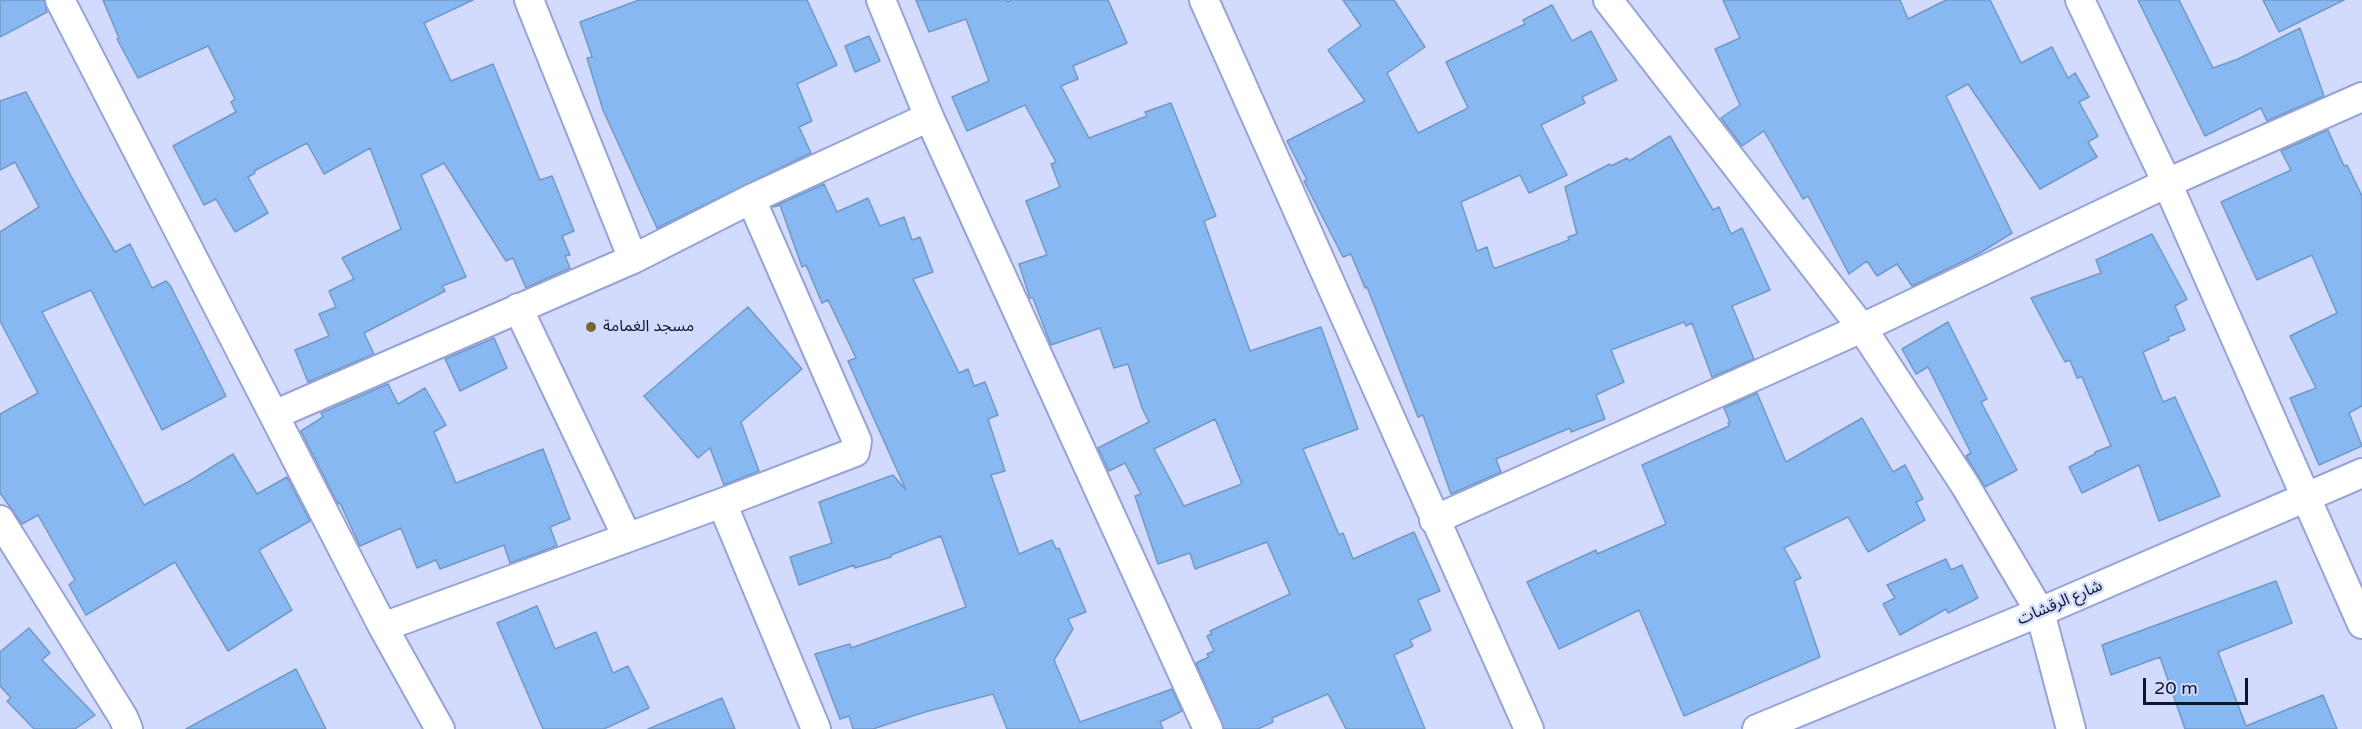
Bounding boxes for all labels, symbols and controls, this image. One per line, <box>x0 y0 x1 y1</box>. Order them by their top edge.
place label: مسجد الغمامة <box>603 317 694 337</box>
marker: مسجد الغمامة <box>584 320 598 334</box>
street label: شارع الرقشات <box>2015 576 2105 630</box>
scale bar <box>2146 666 2251 704</box>
text: 20 m <box>2154 677 2198 699</box>

